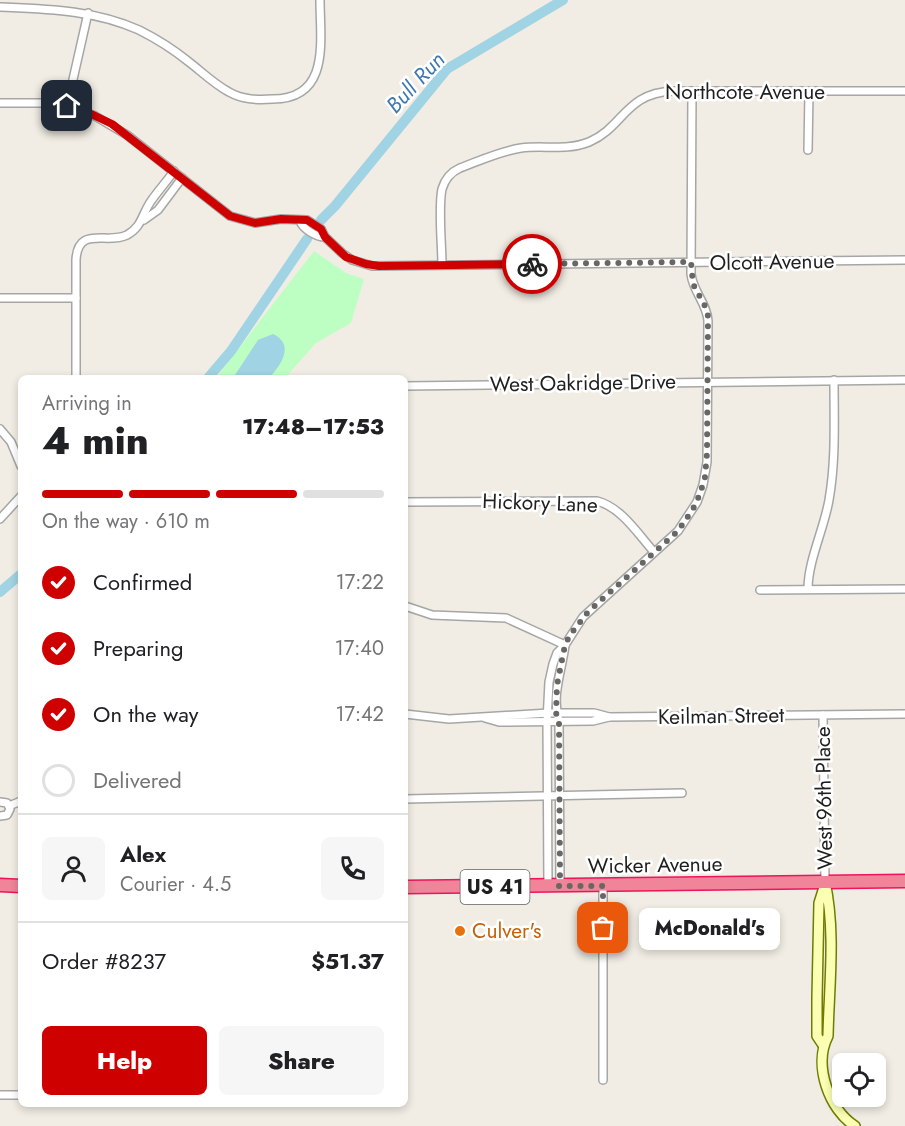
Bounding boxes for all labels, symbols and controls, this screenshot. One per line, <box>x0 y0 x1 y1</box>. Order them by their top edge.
water label: Bull Run <box>378 44 452 120</box>
street label: Northcote Avenue <box>665 77 825 107</box>
pin <box>41 80 92 131</box>
icon: home <box>50 89 83 122</box>
courier <box>502 234 562 294</box>
street label: Olcott Avenue <box>709 246 835 278</box>
icon: bike <box>516 248 549 281</box>
street label: West Oakridge Drive <box>490 366 676 400</box>
text: Arriving in <box>42 389 132 418</box>
text: 17:48–17:53 <box>242 410 384 442</box>
text: 4 min <box>42 412 149 469</box>
street label: Hickory Lane <box>482 486 599 520</box>
text: On the way · 610 m <box>42 507 210 536</box>
icon: check <box>42 566 75 599</box>
text: Confirmed <box>93 566 192 598</box>
text: 17:22 <box>336 568 384 597</box>
icon: check <box>42 632 75 665</box>
text: Preparing <box>93 632 184 664</box>
text: 17:40 <box>335 634 384 663</box>
icon: check <box>42 698 75 731</box>
text: On the way <box>93 698 198 730</box>
text: 17:42 <box>335 700 384 729</box>
street label: Keilman Street <box>658 700 784 732</box>
street label: West 96th Place <box>808 726 840 870</box>
text: Delivered <box>93 764 182 796</box>
button: person <box>42 837 105 900</box>
button: phone <box>321 837 384 900</box>
text: Alex <box>120 838 166 870</box>
street label: Wicker Avenue <box>587 849 723 881</box>
text: Courier · 4.5 <box>120 870 231 899</box>
road number: US 41 <box>460 870 530 904</box>
pin <box>577 902 628 953</box>
callout: McDonald's <box>639 907 780 949</box>
icon: bag <box>586 911 619 944</box>
text: McDonald's <box>654 914 765 943</box>
place label: Culver's <box>472 916 542 946</box>
marker: Culver's <box>453 924 467 938</box>
text: Order #8237 <box>42 945 166 977</box>
text: $51.37 <box>311 945 384 977</box>
button: Help <box>42 1026 207 1095</box>
button: Share <box>219 1026 384 1095</box>
map controls <box>832 1053 886 1107</box>
button: locate <box>832 1053 886 1107</box>

